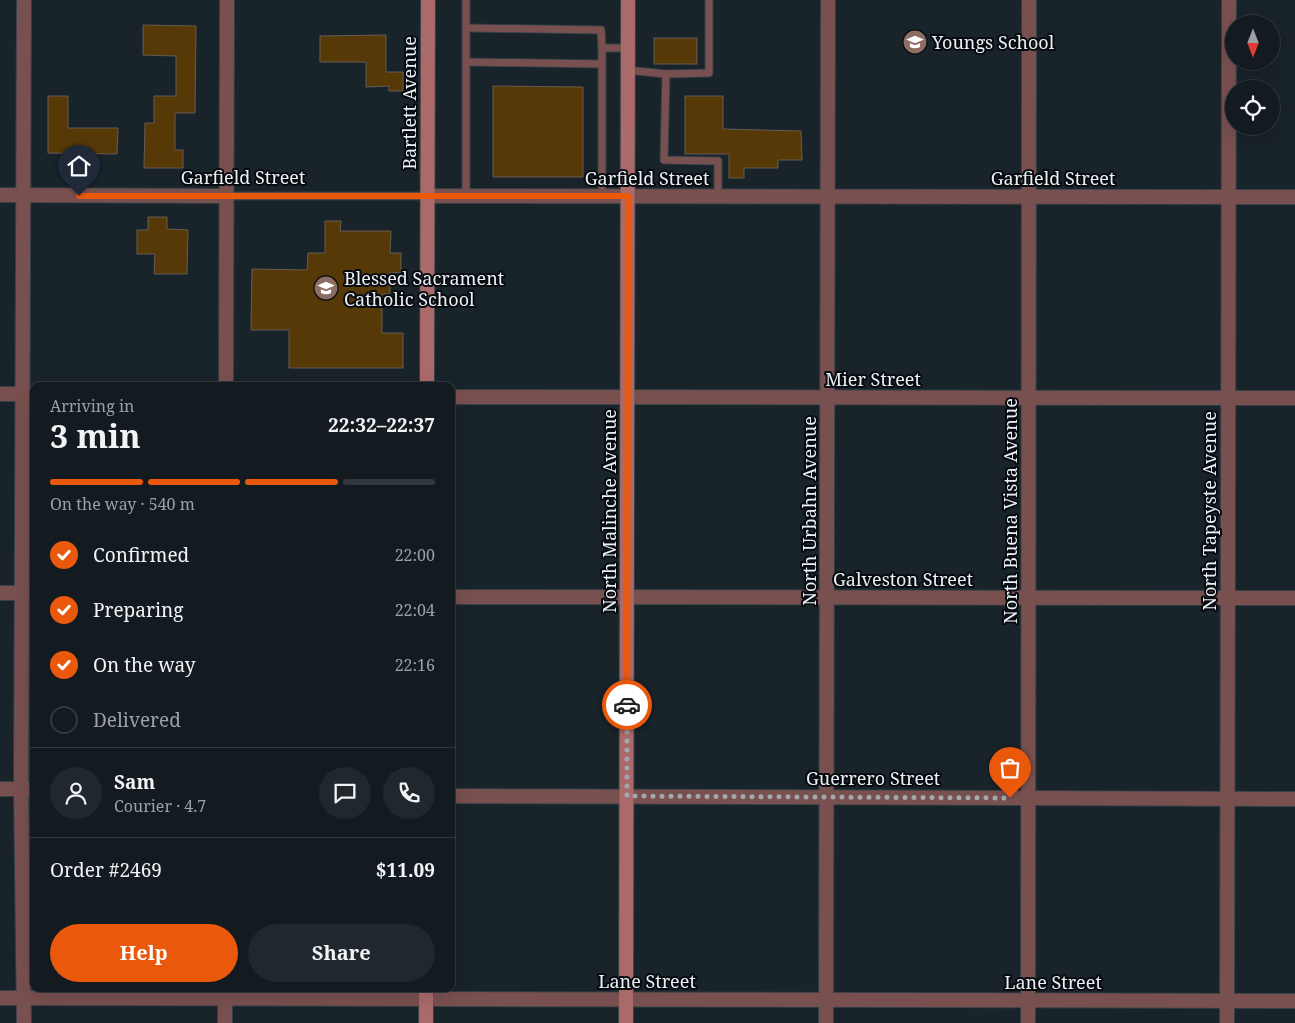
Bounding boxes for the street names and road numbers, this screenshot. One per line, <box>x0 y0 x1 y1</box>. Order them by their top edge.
street label: Bartlett Avenue <box>397 36 421 170</box>
street label: Garfield Street <box>181 165 305 189</box>
street label: Garfield Street <box>585 166 709 190</box>
street label: Garfield Street <box>991 166 1115 190</box>
street label: Mier Street <box>825 367 921 391</box>
street label: North Buena Vista Avenue <box>998 398 1022 624</box>
street label: North Malinche Avenue <box>597 409 621 613</box>
street label: North Tapeyste Avenue <box>1197 411 1221 611</box>
street label: North Urbahn Avenue <box>797 416 821 606</box>
street label: Galveston Street <box>833 567 973 591</box>
street label: Guerrero Street <box>806 766 940 790</box>
street label: Lane Street <box>598 969 696 993</box>
street label: Lane Street <box>1004 970 1102 994</box>

